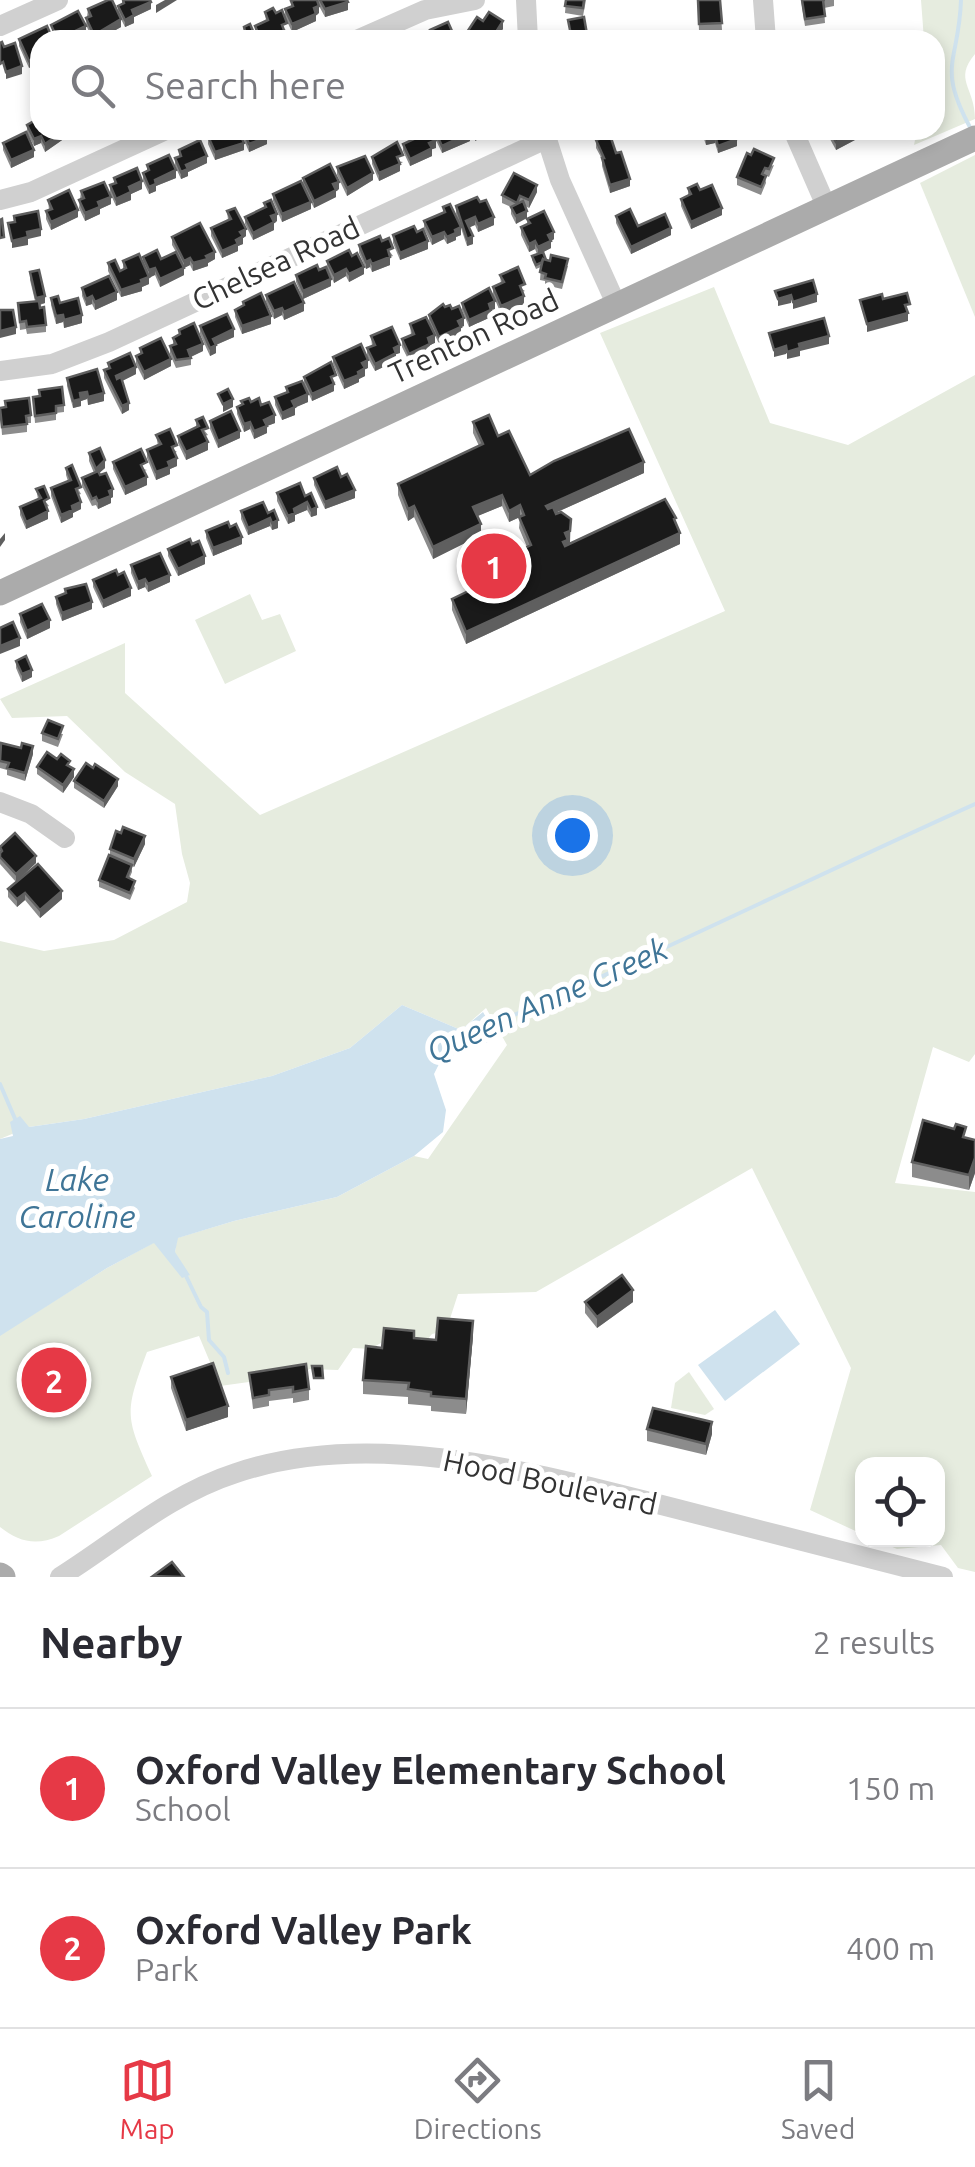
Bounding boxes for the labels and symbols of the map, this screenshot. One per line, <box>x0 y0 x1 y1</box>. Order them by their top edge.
street label: Chelsea Road <box>186 209 365 317</box>
street label: Trenton Road <box>383 282 564 390</box>
pin: 1 <box>462 528 526 604</box>
your location <box>547 810 598 861</box>
water label: Queen Anne Creek <box>421 930 674 1069</box>
water label: Lake Caroline <box>19 1161 135 1234</box>
pin: 2 <box>22 1342 86 1418</box>
street label: Hood Boulevard <box>440 1443 660 1521</box>

